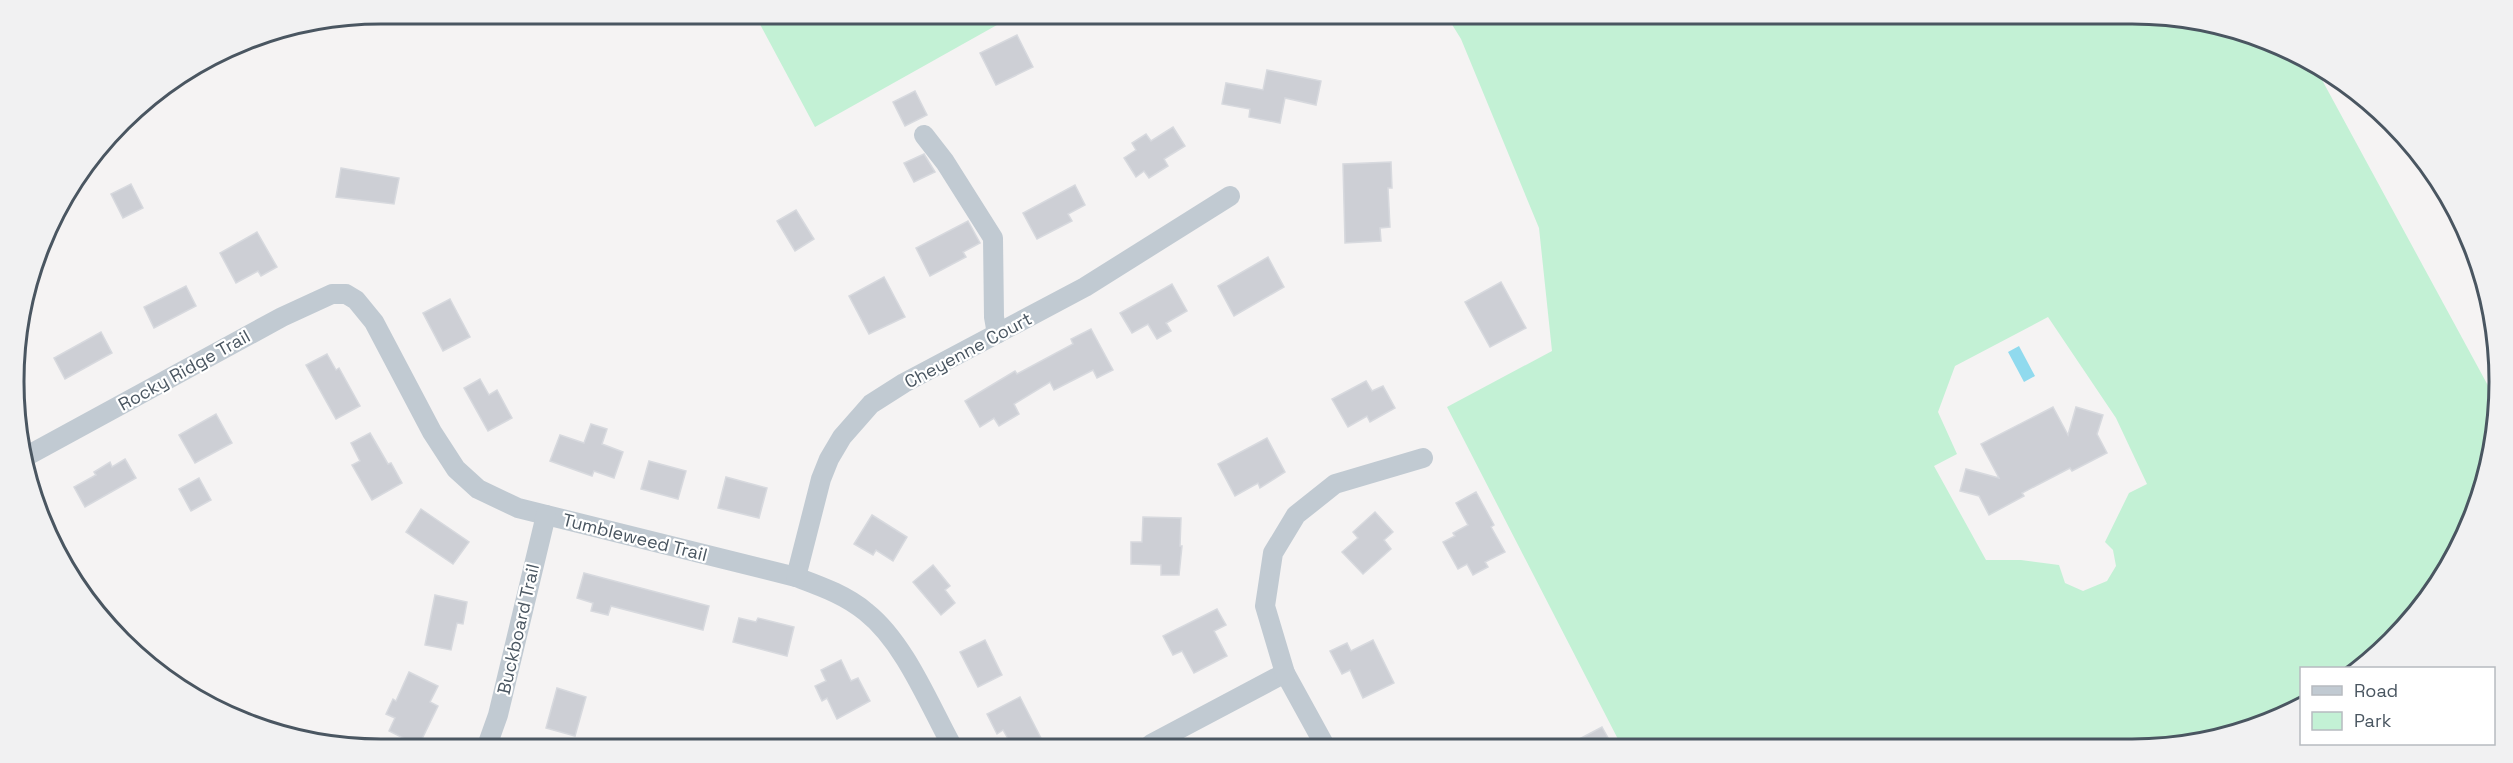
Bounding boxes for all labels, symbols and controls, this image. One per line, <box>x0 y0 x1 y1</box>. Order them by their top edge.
street label: Cheyenne Court <box>900 307 1036 393</box>
street label: Rocky Ridge Trail <box>114 324 254 416</box>
street label: Tumbleweed Trail <box>560 508 710 566</box>
street label: Buckboard Trail <box>492 561 544 697</box>
legend <box>2300 667 2495 745</box>
text: Road <box>2354 679 2398 702</box>
text: Park <box>2354 709 2392 732</box>

